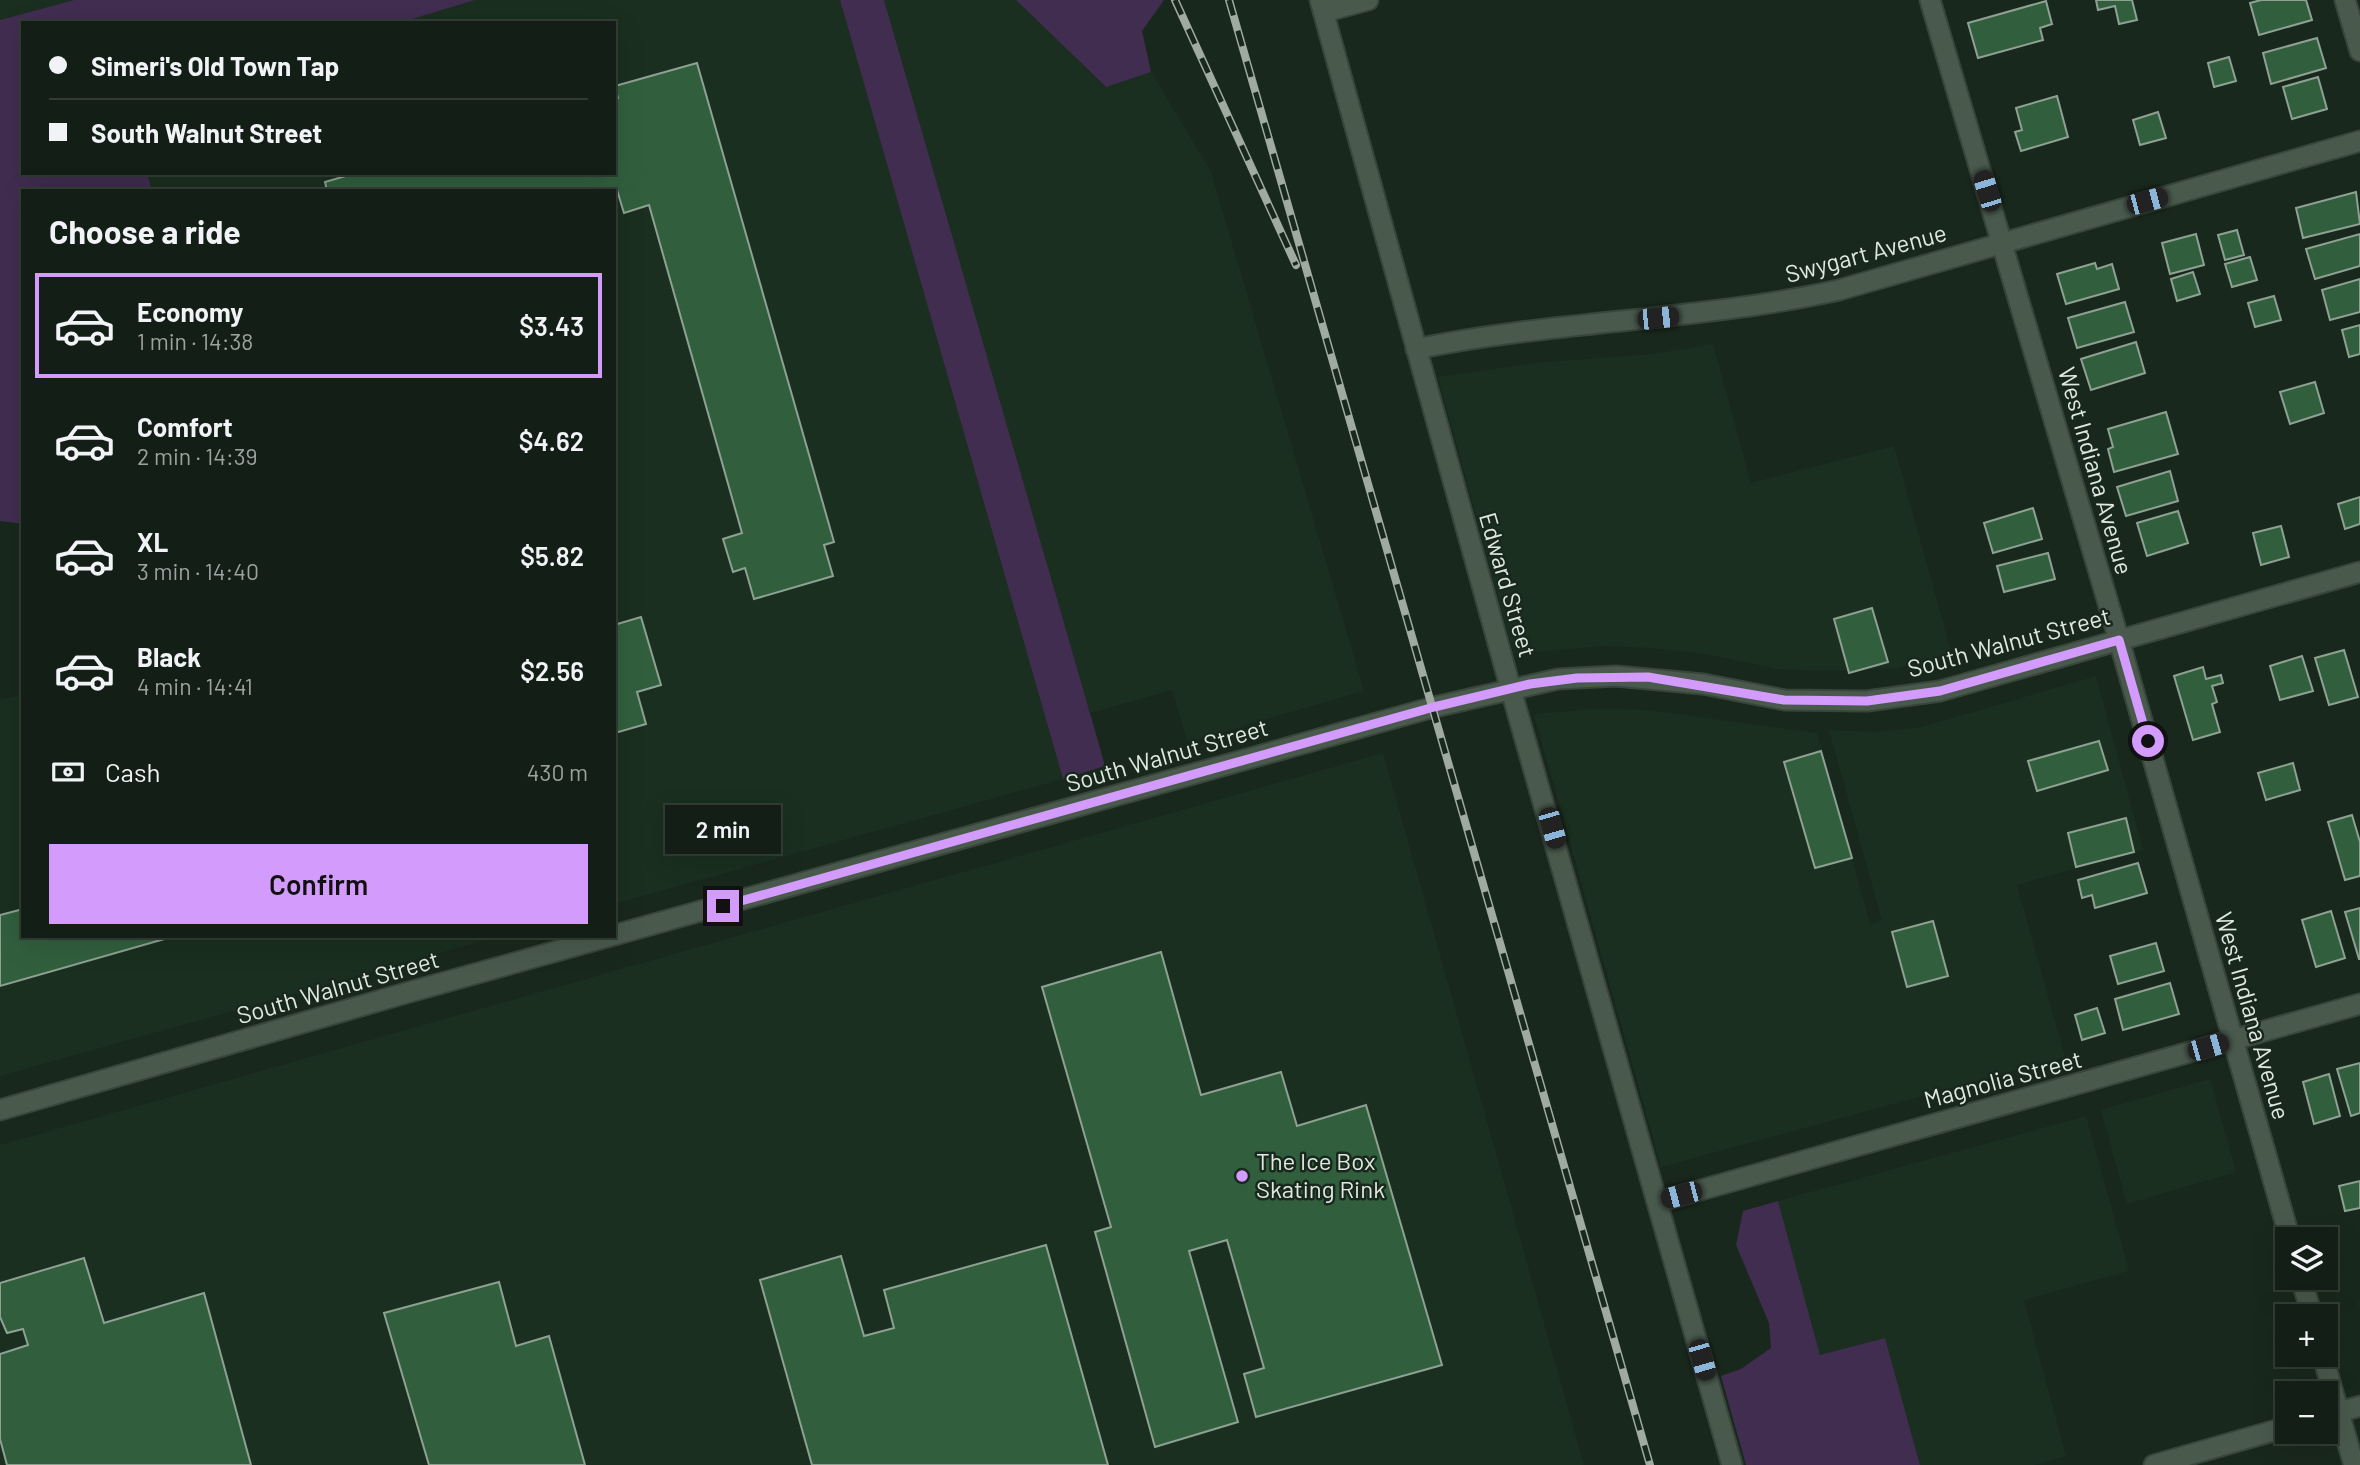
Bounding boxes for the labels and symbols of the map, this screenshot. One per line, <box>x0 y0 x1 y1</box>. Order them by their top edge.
car <box>1971 168 2004 214</box>
car <box>2124 185 2171 217</box>
street label: Swygart Avenue <box>1782 217 1949 288</box>
car <box>1637 305 1680 331</box>
street label: West Indiana Avenue <box>2053 364 2140 578</box>
street label: Edward Street <box>1474 509 1543 660</box>
street label: South Walnut Street <box>1904 600 2113 683</box>
street label: South Walnut Street <box>1062 712 1271 797</box>
route start <box>2132 725 2164 757</box>
callout: 2 min <box>665 804 781 853</box>
car <box>1537 805 1568 851</box>
route end <box>707 890 739 922</box>
street label: West Indiana Avenue <box>2210 909 2297 1123</box>
street label: South Walnut Street <box>233 944 442 1029</box>
car <box>2185 1031 2232 1063</box>
street label: Magnolia Street <box>1920 1044 2085 1114</box>
place label: The Ice Box Skating Rink <box>1256 1146 1385 1203</box>
marker: The Ice Box Skating Rink <box>1234 1168 1250 1184</box>
car <box>1658 1179 1705 1211</box>
car <box>1687 1337 1718 1383</box>

